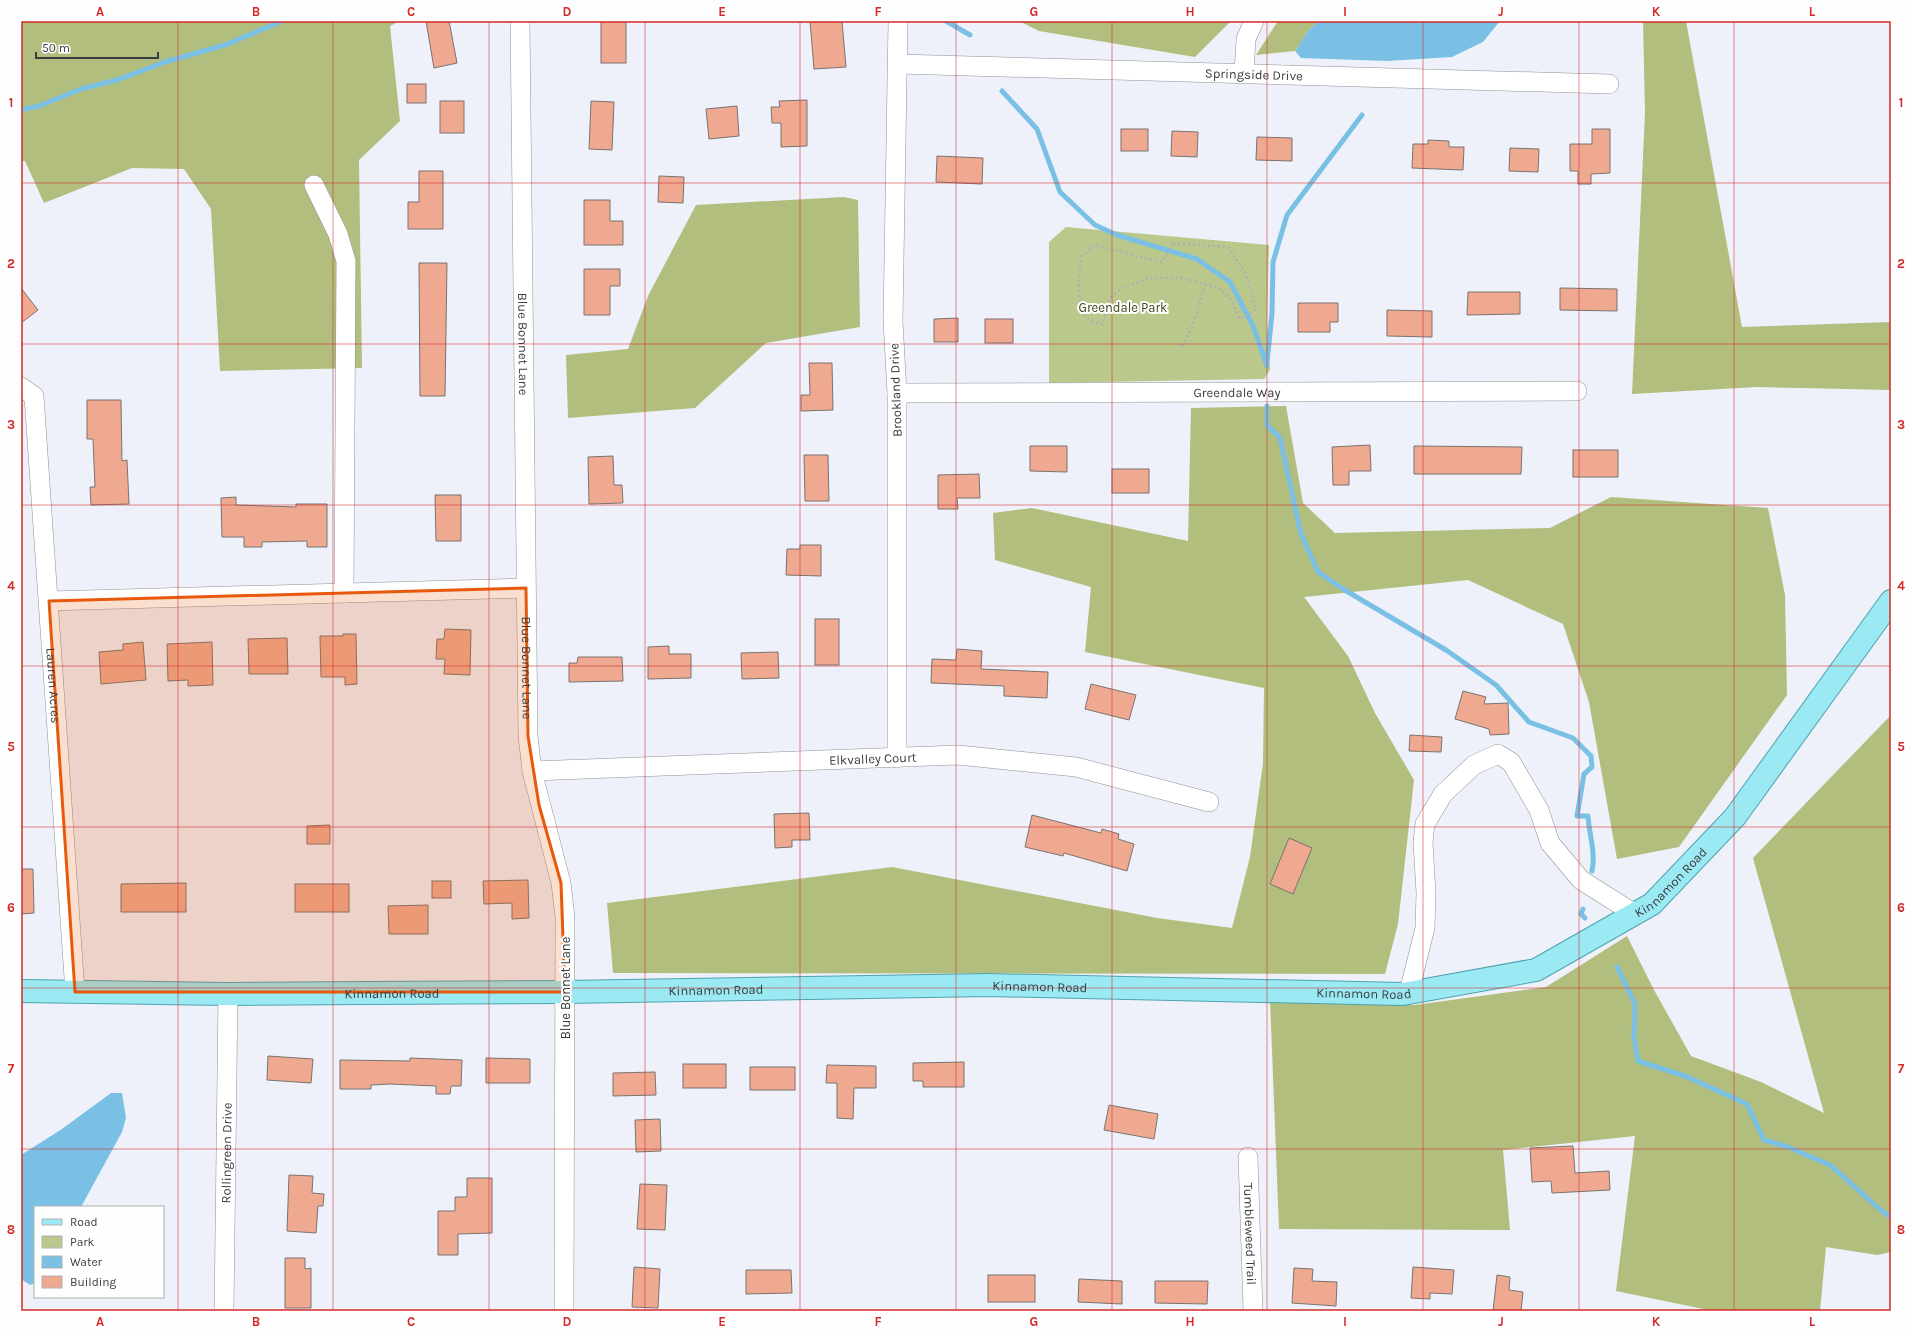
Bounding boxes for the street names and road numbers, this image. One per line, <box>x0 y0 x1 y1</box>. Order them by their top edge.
street label: Springside Drive <box>1205 66 1303 83</box>
street label: Blue Bonnet Lane <box>515 293 531 396</box>
street label: Brookland Drive <box>886 342 905 437</box>
street label: Greendale Way <box>1193 385 1281 400</box>
street label: Blue Bonnet Lane <box>519 616 535 720</box>
street label: Lauren Acres <box>43 647 64 724</box>
street label: Elkvalley Court <box>829 750 917 768</box>
street label: Kinnamon Road <box>1632 844 1710 920</box>
street label: Blue Bonnet Lane <box>558 936 573 1039</box>
street label: Kinnamon Road <box>992 978 1087 995</box>
street label: Kinnamon Road <box>668 982 764 998</box>
street label: Kinnamon Road <box>1316 985 1413 1002</box>
street label: Kinnamon Road <box>344 986 439 1001</box>
street label: Rollingreen Drive <box>218 1102 235 1204</box>
street label: Tumbleweed Trail <box>1241 1183 1259 1285</box>

